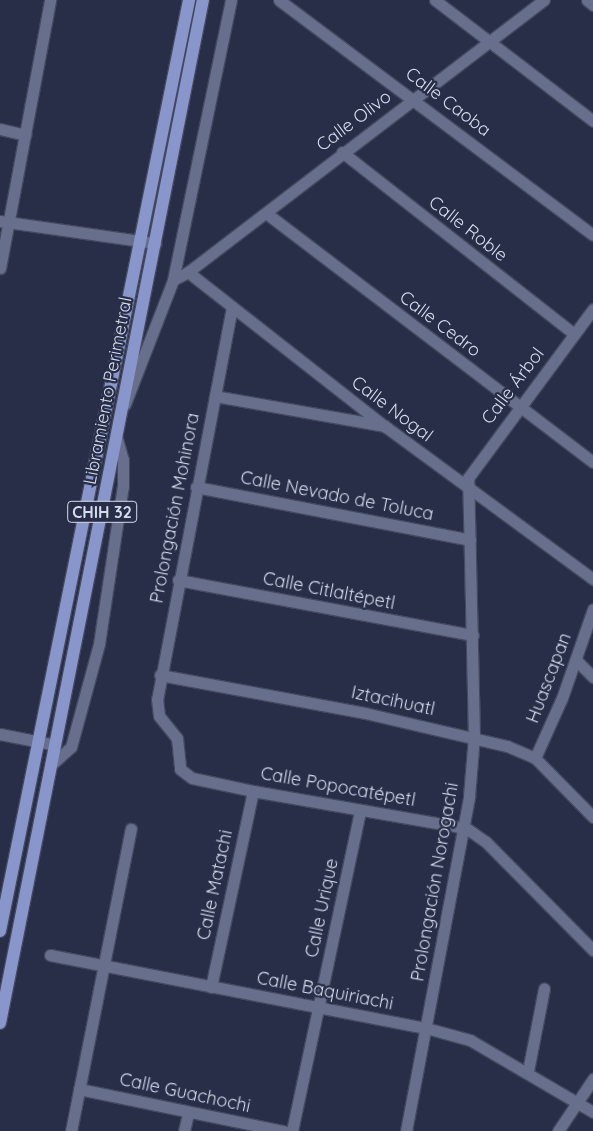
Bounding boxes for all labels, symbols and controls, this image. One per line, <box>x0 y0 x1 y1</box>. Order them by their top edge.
street label: Calle Caoba <box>401 63 495 141</box>
street label: Calle Olivo <box>312 86 396 156</box>
street label: Calle Roble <box>424 192 512 266</box>
street label: Calle Cedro <box>395 286 485 362</box>
street label: Libramiento Perimetral <box>79 295 137 487</box>
street label: Calle Árbol <box>477 343 549 429</box>
street label: Calle Nogal <box>347 371 437 447</box>
street label: Prolongación Mohinora <box>146 411 204 605</box>
street label: Calle Nevado de Toluca <box>239 467 435 525</box>
road number: CHIH 32 <box>67 498 137 526</box>
street label: Calle Citlaltépetl <box>261 568 397 614</box>
street label: Huascapan <box>522 630 576 726</box>
street label: Iztacihuatl <box>349 682 437 720</box>
street label: Calle Popocatépetl <box>259 763 417 811</box>
street label: Prolongación Norogachi <box>407 781 463 983</box>
street label: Calle Matachi <box>193 828 237 942</box>
street label: Calle Urique <box>301 856 343 960</box>
street label: Calle Baquiriachi <box>255 967 395 1015</box>
street label: Calle Guachochi <box>118 1069 252 1117</box>

